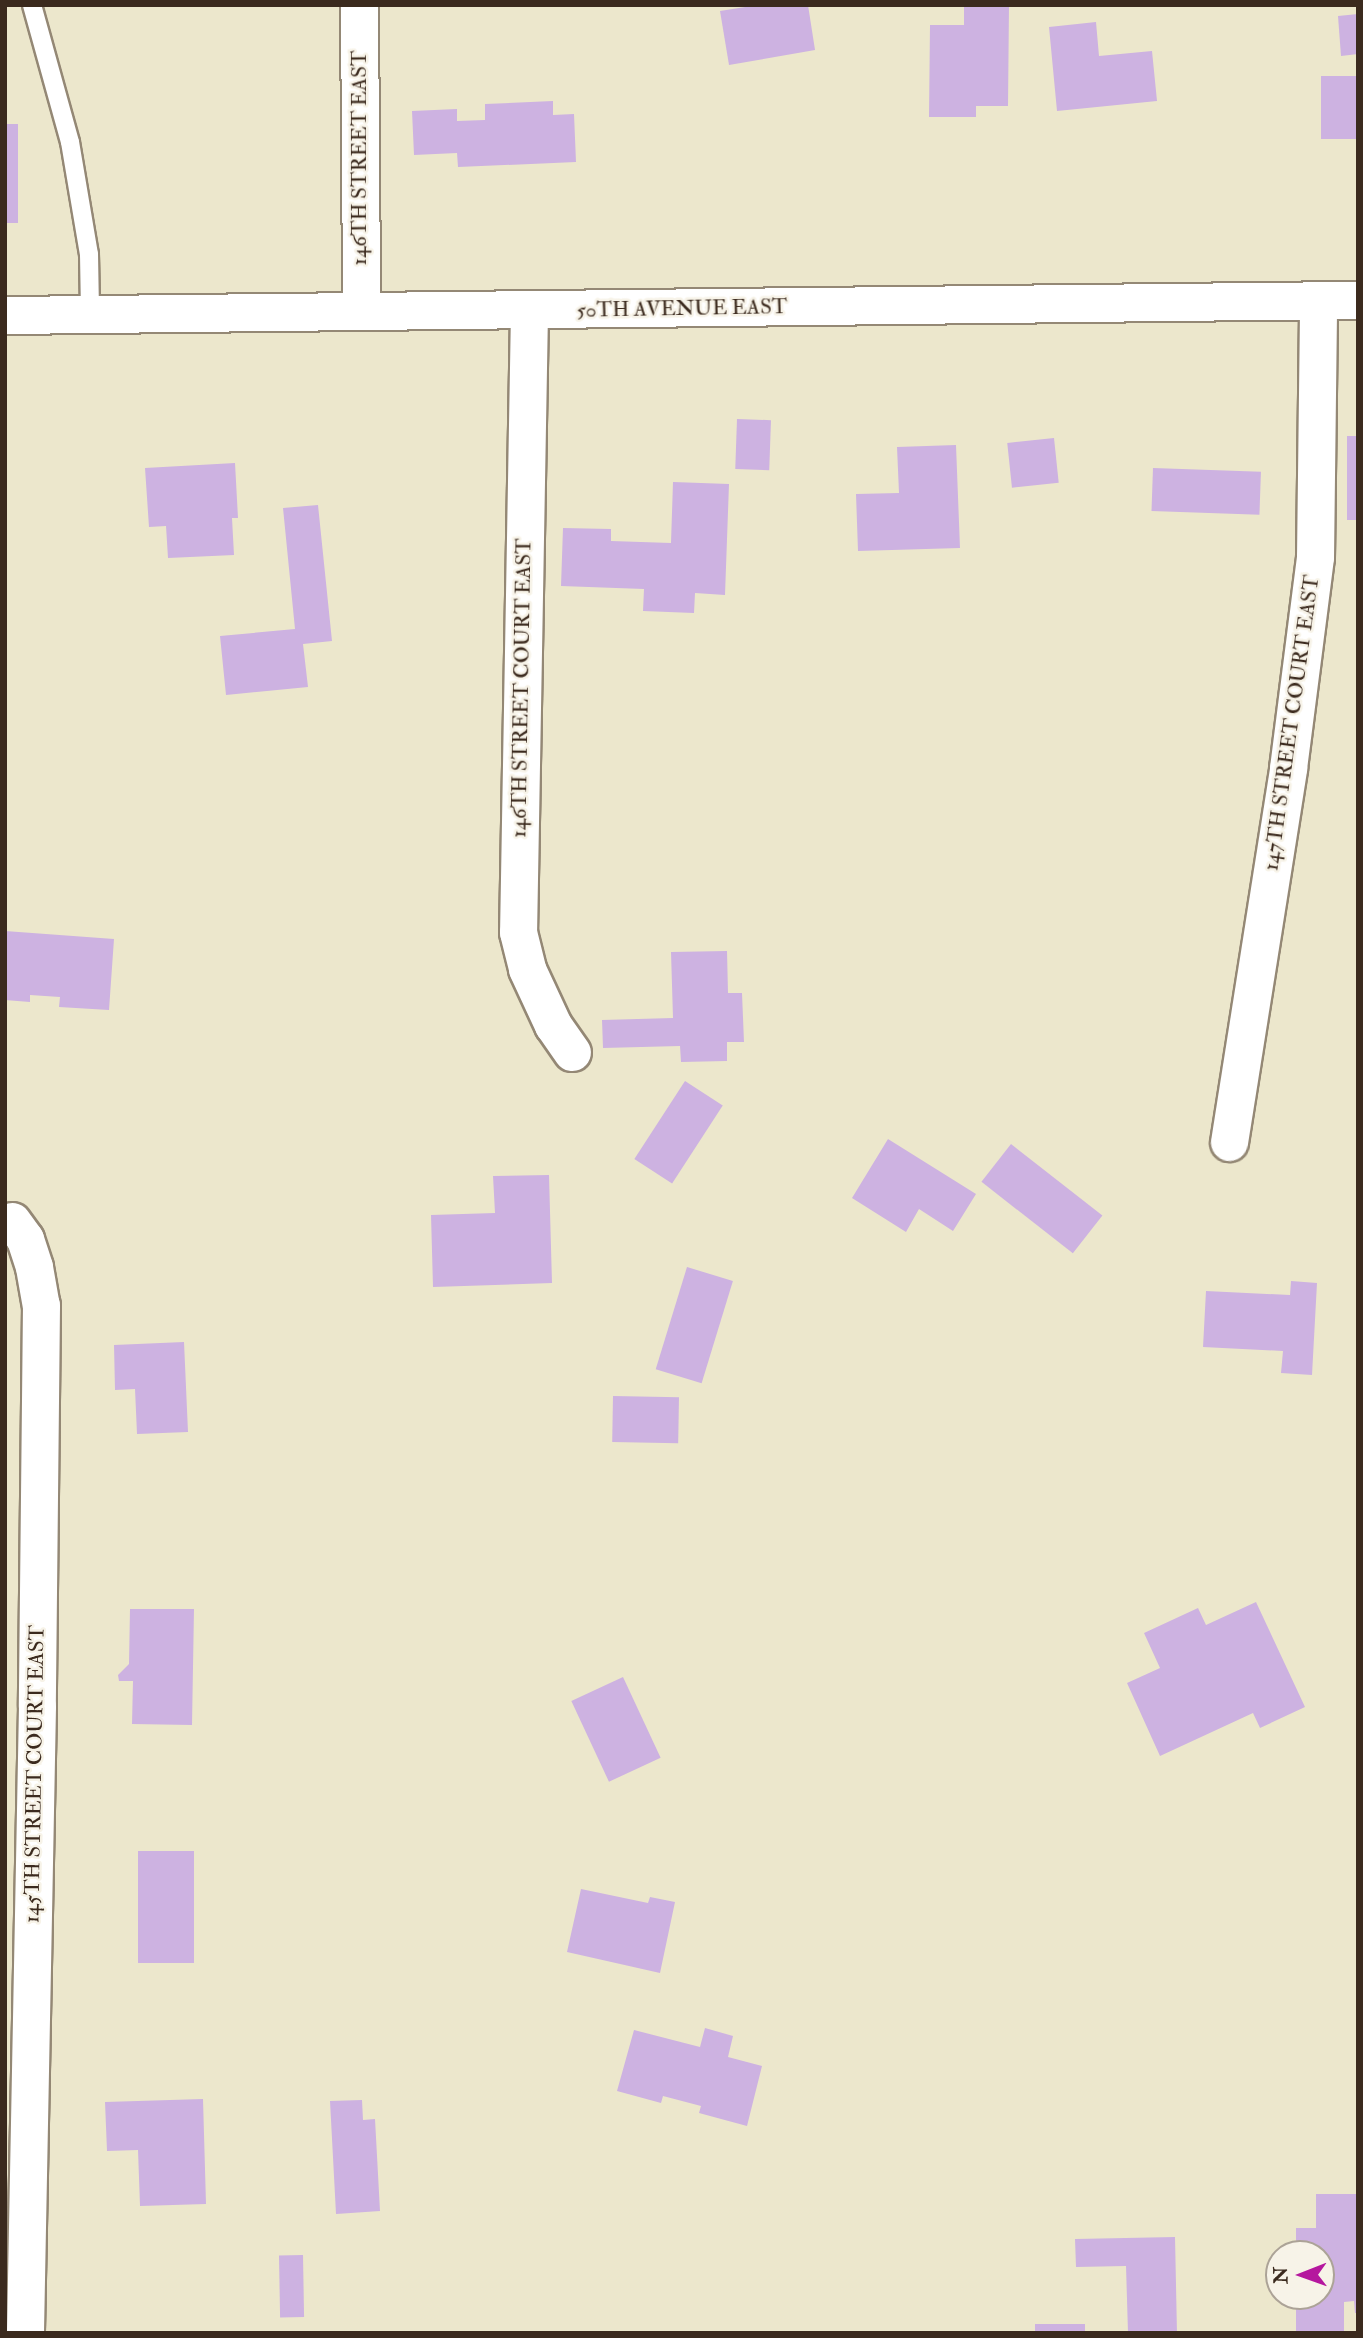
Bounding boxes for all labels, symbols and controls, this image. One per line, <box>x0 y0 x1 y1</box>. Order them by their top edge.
street label: 146TH STREET EAST <box>347 51 373 265</box>
street label: 50TH AVENUE EAST <box>576 295 788 323</box>
street label: 146TH STREET COURT EAST <box>507 538 537 838</box>
street label: 147TH STREET COURT EAST <box>1259 574 1325 872</box>
street label: 145TH STREET COURT EAST <box>20 1625 50 1923</box>
north arrow <box>1265 2240 1335 2310</box>
text: N <box>1269 2267 1293 2284</box>

